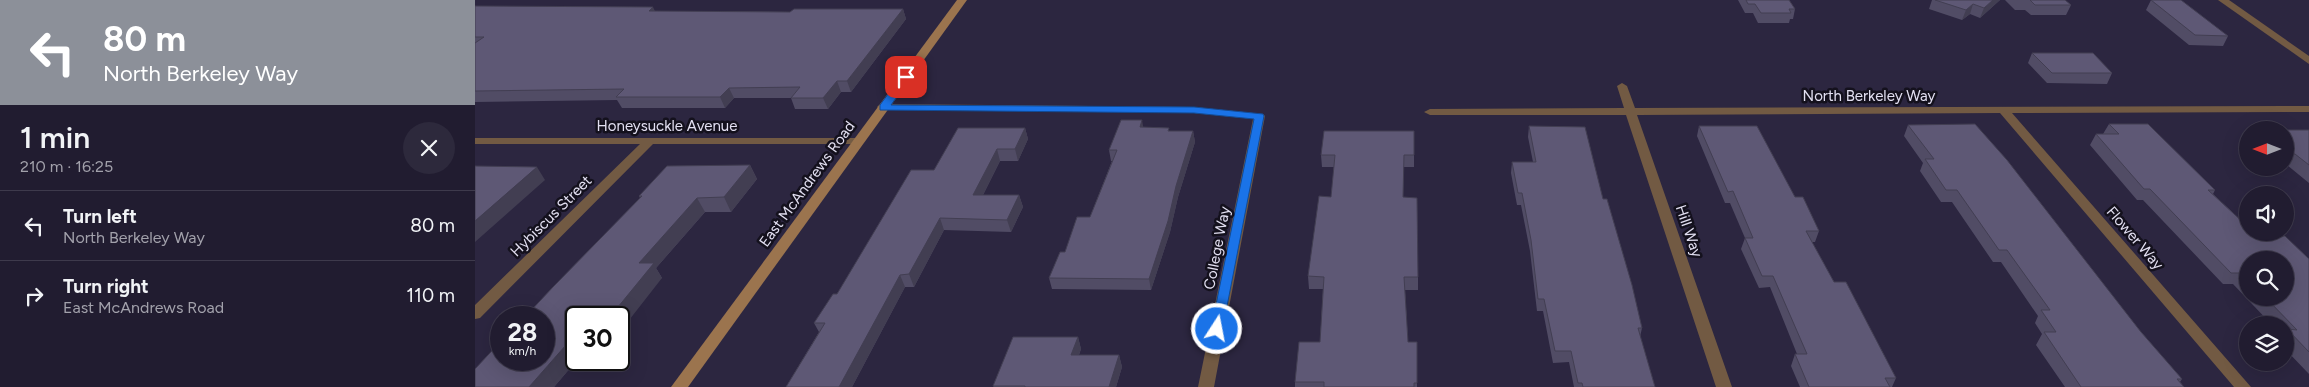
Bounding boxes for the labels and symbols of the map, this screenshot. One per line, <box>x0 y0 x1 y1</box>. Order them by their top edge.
pin <box>885 56 927 98</box>
street label: North Berkeley Way <box>1803 87 1936 105</box>
street label: Honeysuckle Avenue <box>597 117 737 135</box>
street label: East McAndrews Road <box>755 118 859 250</box>
north arrow <box>2239 121 2294 176</box>
street label: Hybiscus Street <box>507 171 596 260</box>
street label: Hill Way <box>1672 202 1706 260</box>
street label: Flower Way <box>2103 203 2167 273</box>
street label: College Way <box>1200 205 1234 291</box>
position arrow <box>1190 302 1242 354</box>
speed limit sign: 30 <box>565 306 630 371</box>

